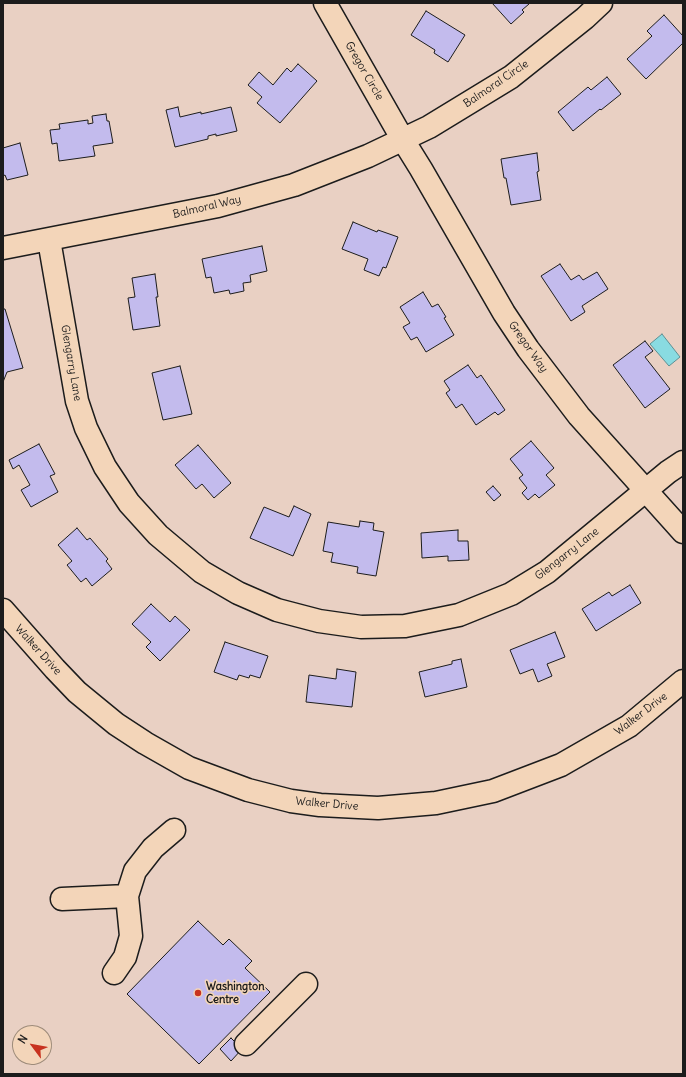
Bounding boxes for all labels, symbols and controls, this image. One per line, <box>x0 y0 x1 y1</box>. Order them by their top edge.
street label: Gregor Circle <box>342 39 386 103</box>
street label: Balmoral Circle <box>461 57 531 111</box>
street label: Balmoral Way <box>172 193 242 221</box>
street label: Gregor Way <box>506 319 550 375</box>
street label: Glengarry Lane <box>58 324 84 402</box>
street label: Glengarry Lane <box>532 525 602 583</box>
street label: Walker Drive <box>12 622 64 678</box>
street label: Walker Drive <box>612 690 670 738</box>
street label: Walker Drive <box>295 795 359 813</box>
place label: Washington Centre <box>206 980 264 1006</box>
marker: Washington Centre <box>193 988 203 998</box>
north arrow <box>12 1025 52 1065</box>
text: N <box>15 1032 31 1046</box>

